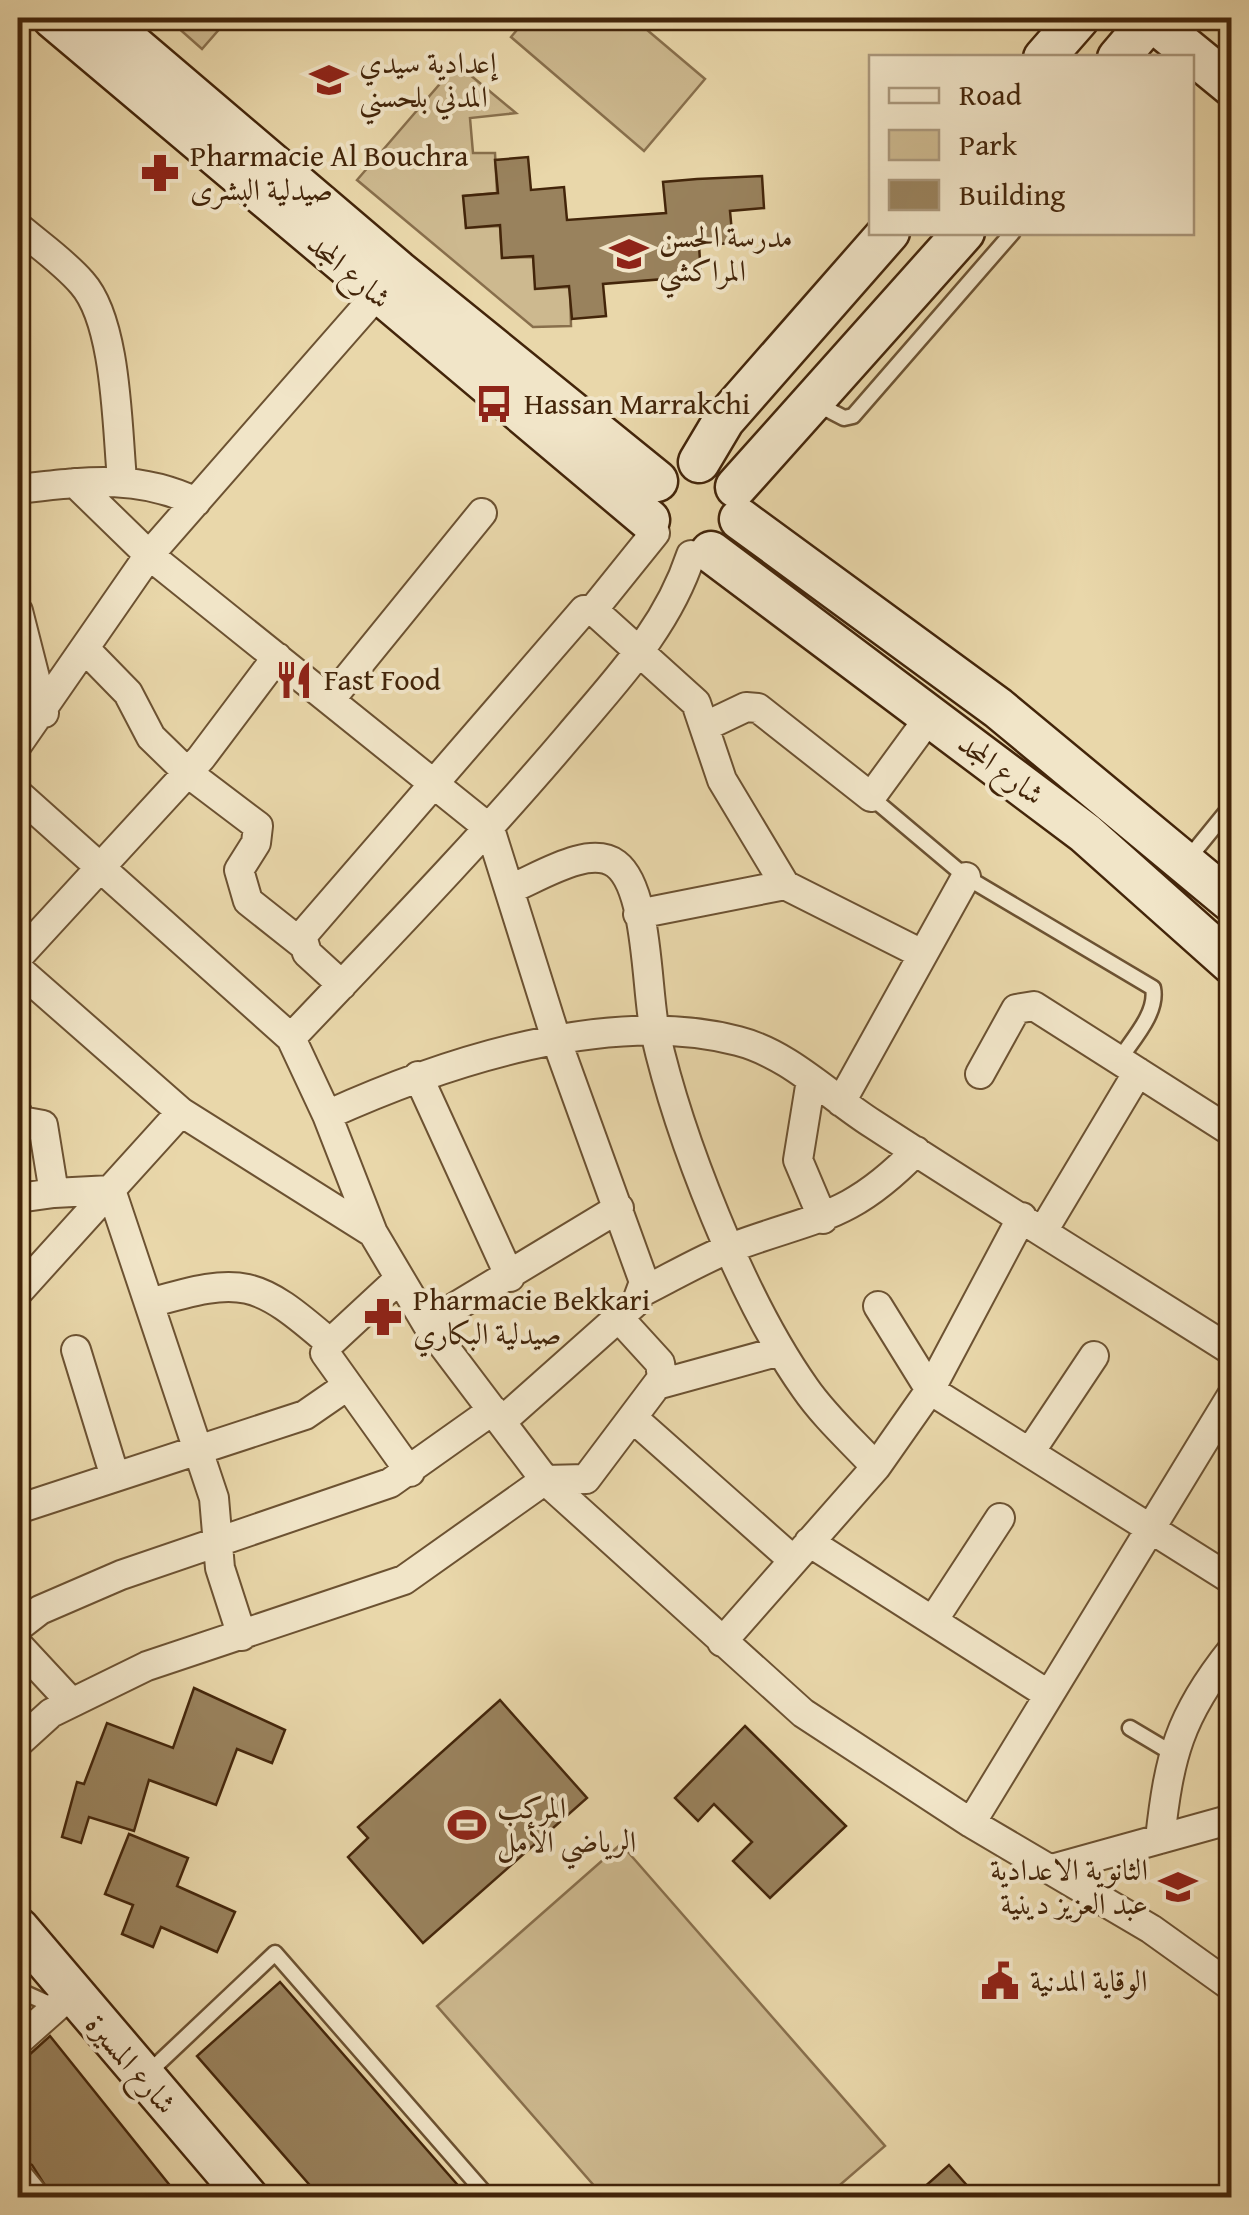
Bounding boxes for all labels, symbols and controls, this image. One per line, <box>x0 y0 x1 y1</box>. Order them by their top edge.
place label: إعدادية سيدي المدني بلحسني <box>359 40 499 125</box>
legend <box>869 55 1194 235</box>
school or university icon: إعدادية سيدي المدني بلحسني <box>308 59 350 101</box>
text: Road <box>959 72 1022 116</box>
text: Park <box>959 122 1018 166</box>
place label: Pharmacie Al Bouchra صيدلية البشرى <box>190 133 468 211</box>
pharmacy icon: Pharmacie Al Bouchra صيدلية البشرى <box>139 152 181 194</box>
text: Building <box>959 172 1065 216</box>
place label: مدرسة الحسن المراكشي <box>659 214 793 299</box>
street label: شارع المجد <box>295 222 401 322</box>
school or university icon: مدرسة الحسن المراكشي <box>608 233 650 275</box>
place label: Hassan Marrakchi <box>524 381 750 425</box>
bus stop icon: Hassan Marrakchi <box>473 383 515 425</box>
place label: Fast Food <box>324 657 441 701</box>
restaurant icon: Fast Food <box>273 659 315 701</box>
street label: شارع المجد <box>947 721 1054 819</box>
place label: Pharmacie Bekkari صيدلية البكاري <box>413 1277 650 1358</box>
pharmacy icon: Pharmacie Bekkari صيدلية البكاري <box>362 1296 404 1338</box>
place label: المركب الرياضي الأمل <box>497 1785 636 1870</box>
sports icon: المركب الرياضي الأمل <box>446 1804 488 1846</box>
place label: الثانوية الاعدادية عبد العزيز دينية <box>990 1847 1148 1925</box>
school or university icon: الثانوية الاعدادية عبد العزيز دينية <box>1157 1866 1199 1908</box>
place label: الوقاية المدنية <box>1030 1958 1147 2002</box>
public building icon: الوقاية المدنية <box>979 1960 1021 2002</box>
street label: شارع المسيرة <box>73 2003 188 2126</box>

